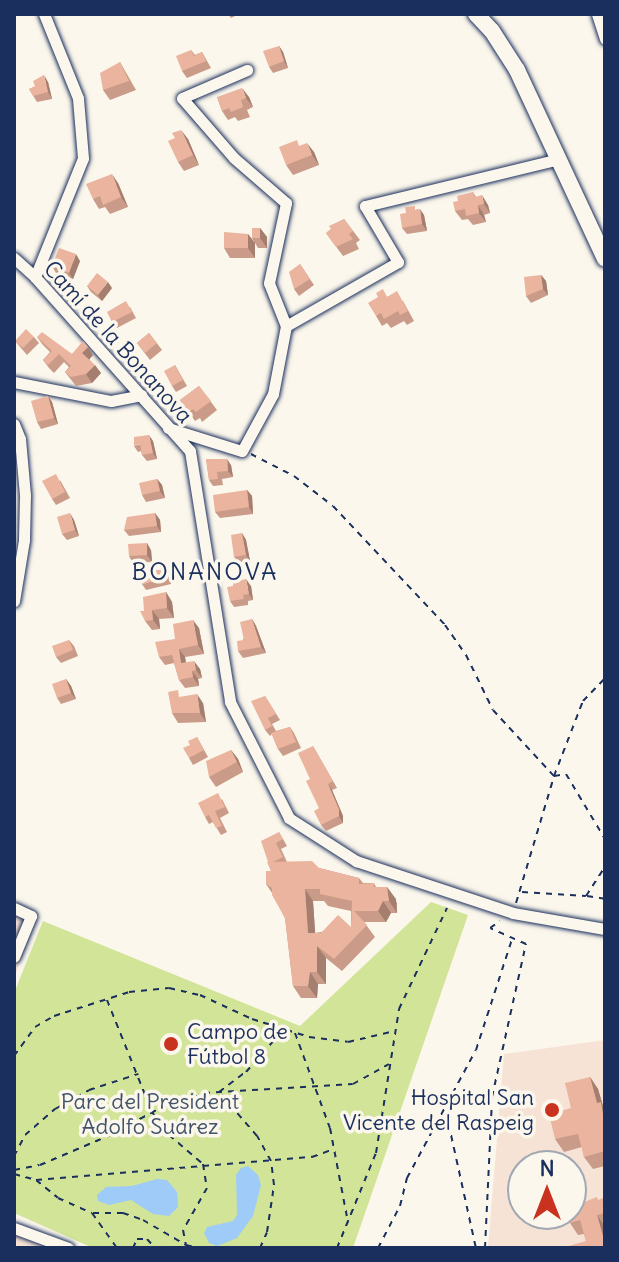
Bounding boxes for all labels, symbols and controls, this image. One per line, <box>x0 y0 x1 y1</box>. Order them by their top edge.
street label: Camí de la Bonanova <box>38 255 198 429</box>
district label: BONANOVA <box>131 558 279 586</box>
place label: Campo de Fútbol 8 <box>187 1018 288 1070</box>
marker: Campo de Fútbol 8 <box>162 1035 180 1053</box>
place label: Hospital San Vicente del Raspeig <box>343 1084 534 1136</box>
park label: Parc del President Adolfo Suárez <box>61 1088 239 1140</box>
marker: Hospital San Vicente del Raspeig <box>541 1099 563 1121</box>
north arrow <box>507 1150 587 1230</box>
text: N <box>539 1154 555 1182</box>

